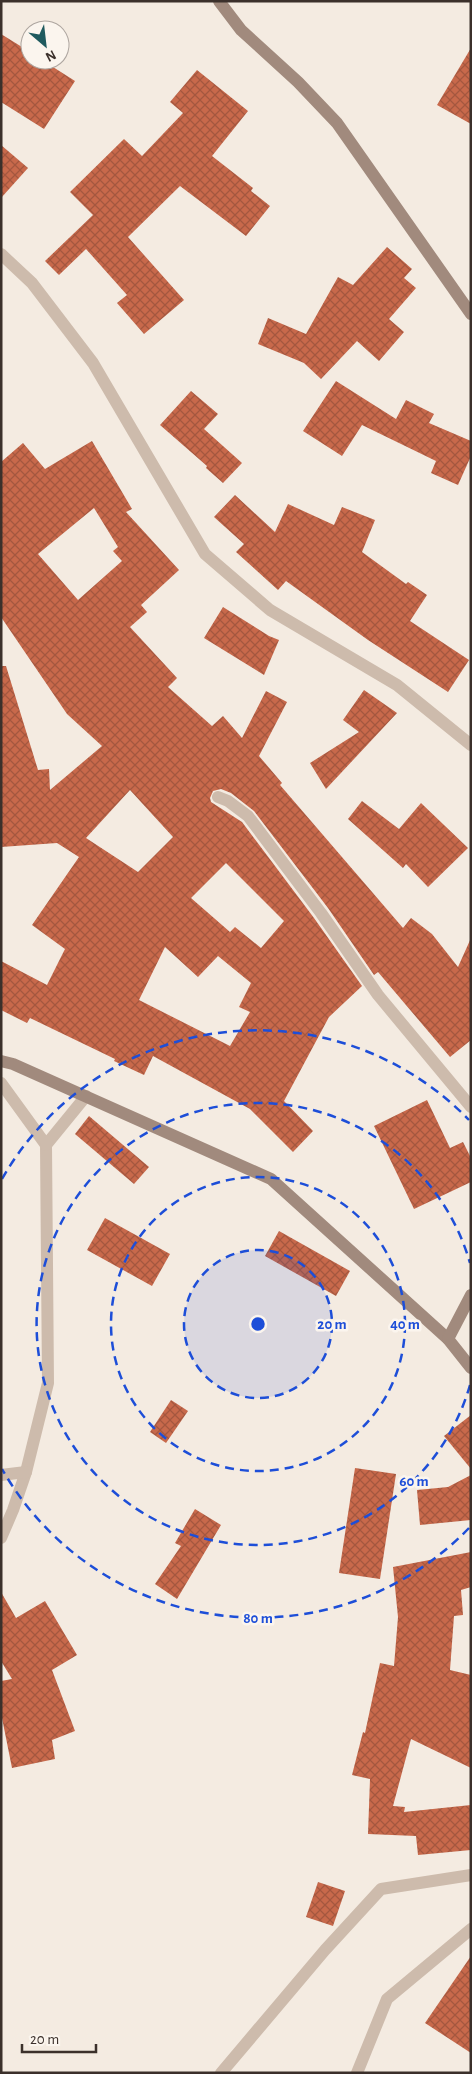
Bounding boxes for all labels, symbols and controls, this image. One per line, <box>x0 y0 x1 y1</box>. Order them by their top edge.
north arrow <box>20 20 70 70</box>
text: N <box>43 47 58 64</box>
centre of rings <box>249 1315 267 1333</box>
text: 20 m <box>317 1317 347 1332</box>
text: 40 m <box>390 1317 420 1332</box>
text: 60 m <box>399 1474 429 1489</box>
text: 80 m <box>243 1611 273 1626</box>
scale bar <box>22 2022 96 2054</box>
text: 20 m <box>30 2032 59 2047</box>

